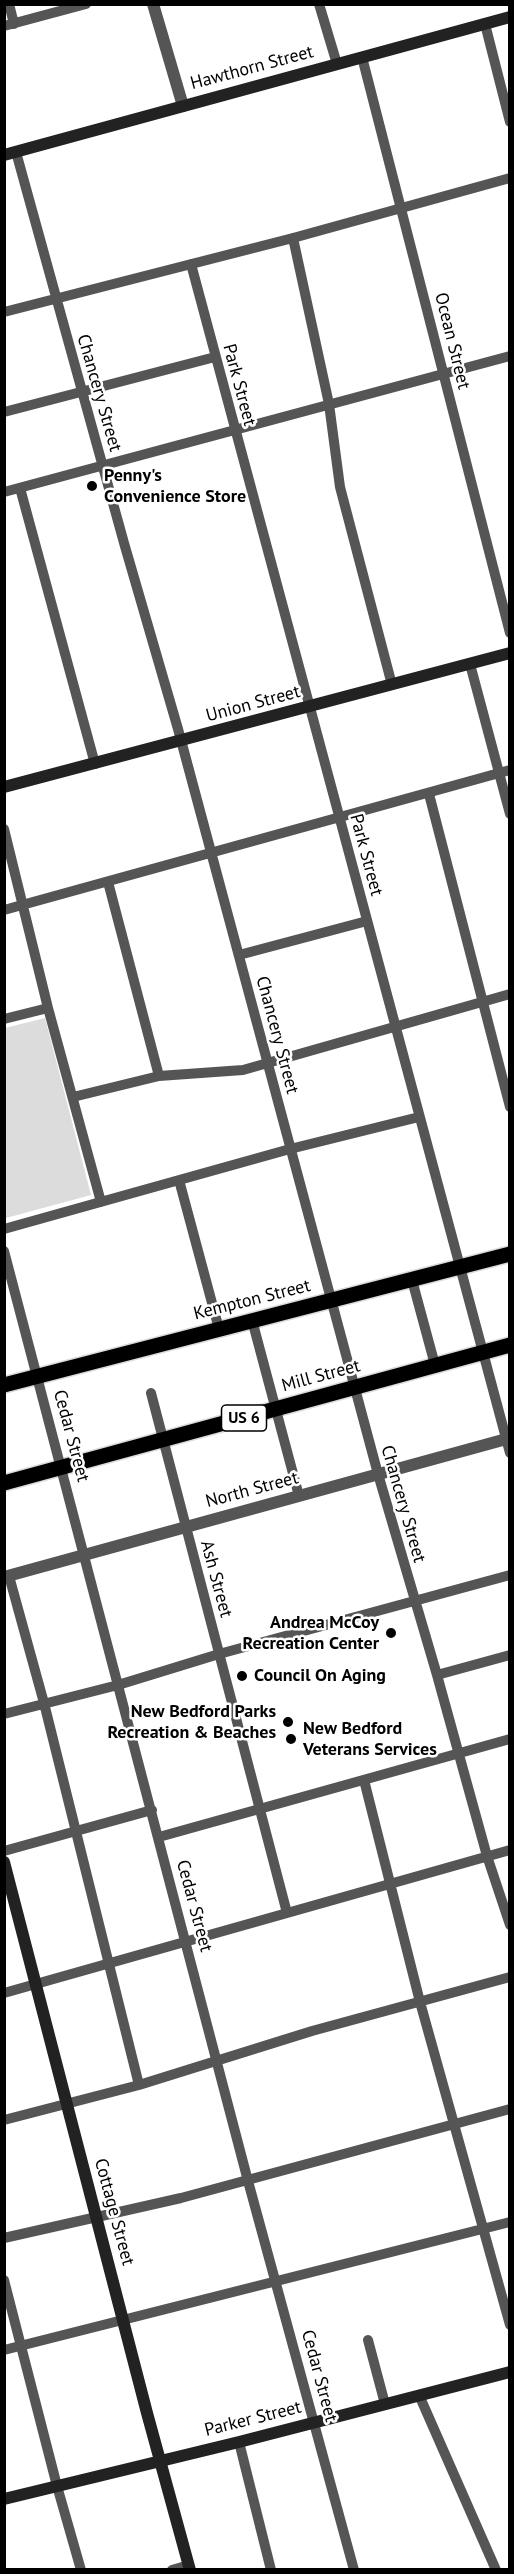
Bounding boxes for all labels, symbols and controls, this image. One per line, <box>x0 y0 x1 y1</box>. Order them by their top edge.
street label: Hawthorn Street <box>188 41 316 95</box>
street label: Ocean Street <box>430 290 474 392</box>
street label: Chancery Street <box>72 332 126 454</box>
street label: Park Street <box>218 342 260 428</box>
place label: Penny's Convenience Store <box>104 465 246 508</box>
marker: Penny's Convenience Store <box>85 479 99 493</box>
street label: Union Street <box>204 681 302 727</box>
street label: Park Street <box>345 812 387 898</box>
street label: Chancery Street <box>251 974 303 1096</box>
street label: Kempton Street <box>191 1275 313 1325</box>
street label: Mill Street <box>279 1355 363 1397</box>
street label: Cedar Street <box>48 1388 94 1484</box>
road number: US 6 <box>222 1405 266 1431</box>
street label: Chancery Street <box>376 1443 430 1565</box>
street label: North Street <box>203 1467 301 1513</box>
street label: Ash Street <box>195 1538 237 1620</box>
place label: Andrea McCoy Recreation Center <box>243 1612 379 1654</box>
marker: Andrea McCoy Recreation Center <box>384 1626 398 1640</box>
place label: Council On Aging <box>254 1665 386 1687</box>
marker: Council On Aging <box>235 1669 249 1683</box>
place label: New Bedford Parks Recreation & Beaches <box>107 1701 276 1744</box>
marker: New Bedford Parks Recreation & Beaches <box>281 1715 295 1729</box>
place label: New Bedford Veterans Services <box>303 1718 437 1760</box>
marker: New Bedford Veterans Services <box>284 1732 298 1746</box>
street label: Cedar Street <box>171 1858 217 1954</box>
street label: Cottage Street <box>89 2156 139 2268</box>
street label: Cedar Street <box>296 2328 342 2424</box>
street label: Parker Street <box>202 2397 304 2441</box>

